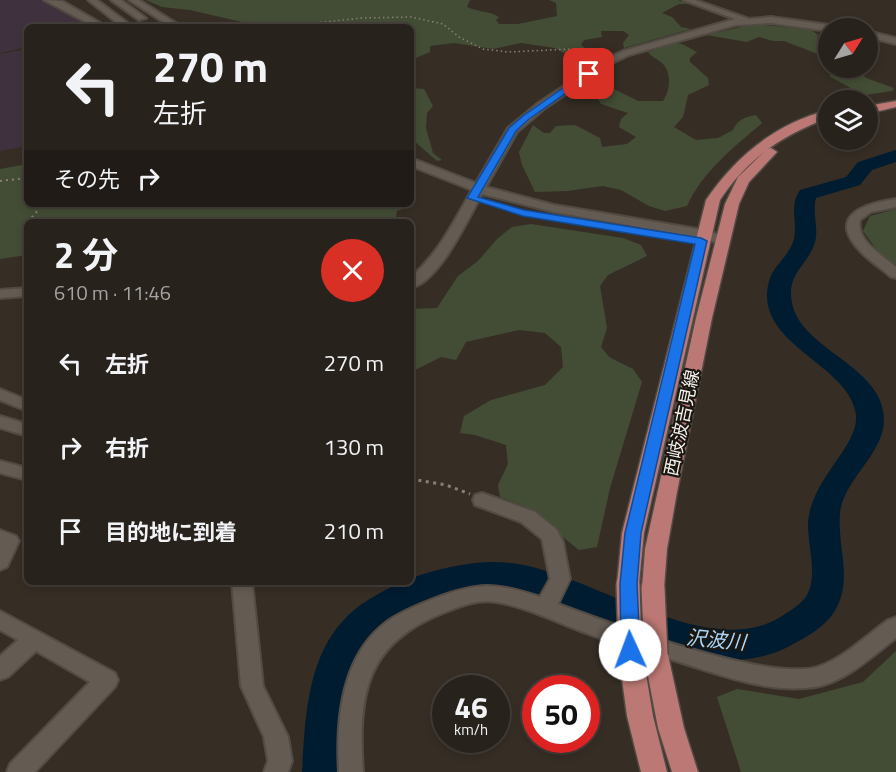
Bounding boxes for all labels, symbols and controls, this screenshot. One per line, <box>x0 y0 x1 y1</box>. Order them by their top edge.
north arrow <box>818 18 878 78</box>
map controls <box>818 18 878 150</box>
text: 270 m <box>153 34 268 98</box>
icon: left <box>54 48 132 126</box>
pin <box>563 48 614 99</box>
icon: arrive <box>572 57 605 90</box>
button: layers <box>818 90 878 150</box>
text: 左折 <box>153 92 207 133</box>
text: その先 <box>54 162 120 196</box>
icon: right <box>132 162 165 195</box>
text: 2 分 <box>54 227 118 282</box>
button: close <box>321 239 384 302</box>
text: 610 m · 11:46 <box>54 277 171 308</box>
text: 270 m <box>324 346 384 380</box>
icon: left <box>54 347 87 380</box>
text: 左折 <box>105 347 149 381</box>
street label: 西岐波吉見線 <box>657 367 706 479</box>
text: 130 m <box>324 430 384 464</box>
icon: right <box>54 431 87 464</box>
text: 右折 <box>105 431 149 465</box>
text: 210 m <box>324 514 384 548</box>
icon: arrive <box>54 515 87 548</box>
text: 目的地に到着 <box>105 515 237 549</box>
position arrow <box>598 618 662 682</box>
water label: 沢波川 <box>685 621 749 658</box>
speed limit sign: 50 <box>522 675 600 753</box>
text: 46 <box>454 684 488 730</box>
text: km/h <box>454 718 488 741</box>

